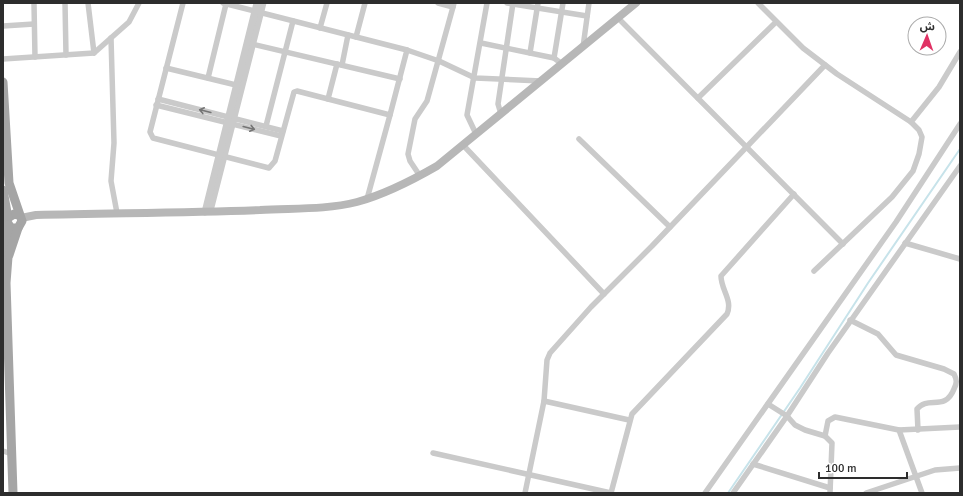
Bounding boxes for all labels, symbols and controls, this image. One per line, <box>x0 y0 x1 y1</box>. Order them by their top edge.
north arrow <box>907 16 947 56</box>
text: ش <box>920 20 935 33</box>
one-way arrow <box>199 107 212 114</box>
one-way arrow <box>242 125 255 133</box>
scale bar <box>819 454 907 480</box>
text: 100 m <box>825 461 857 476</box>

